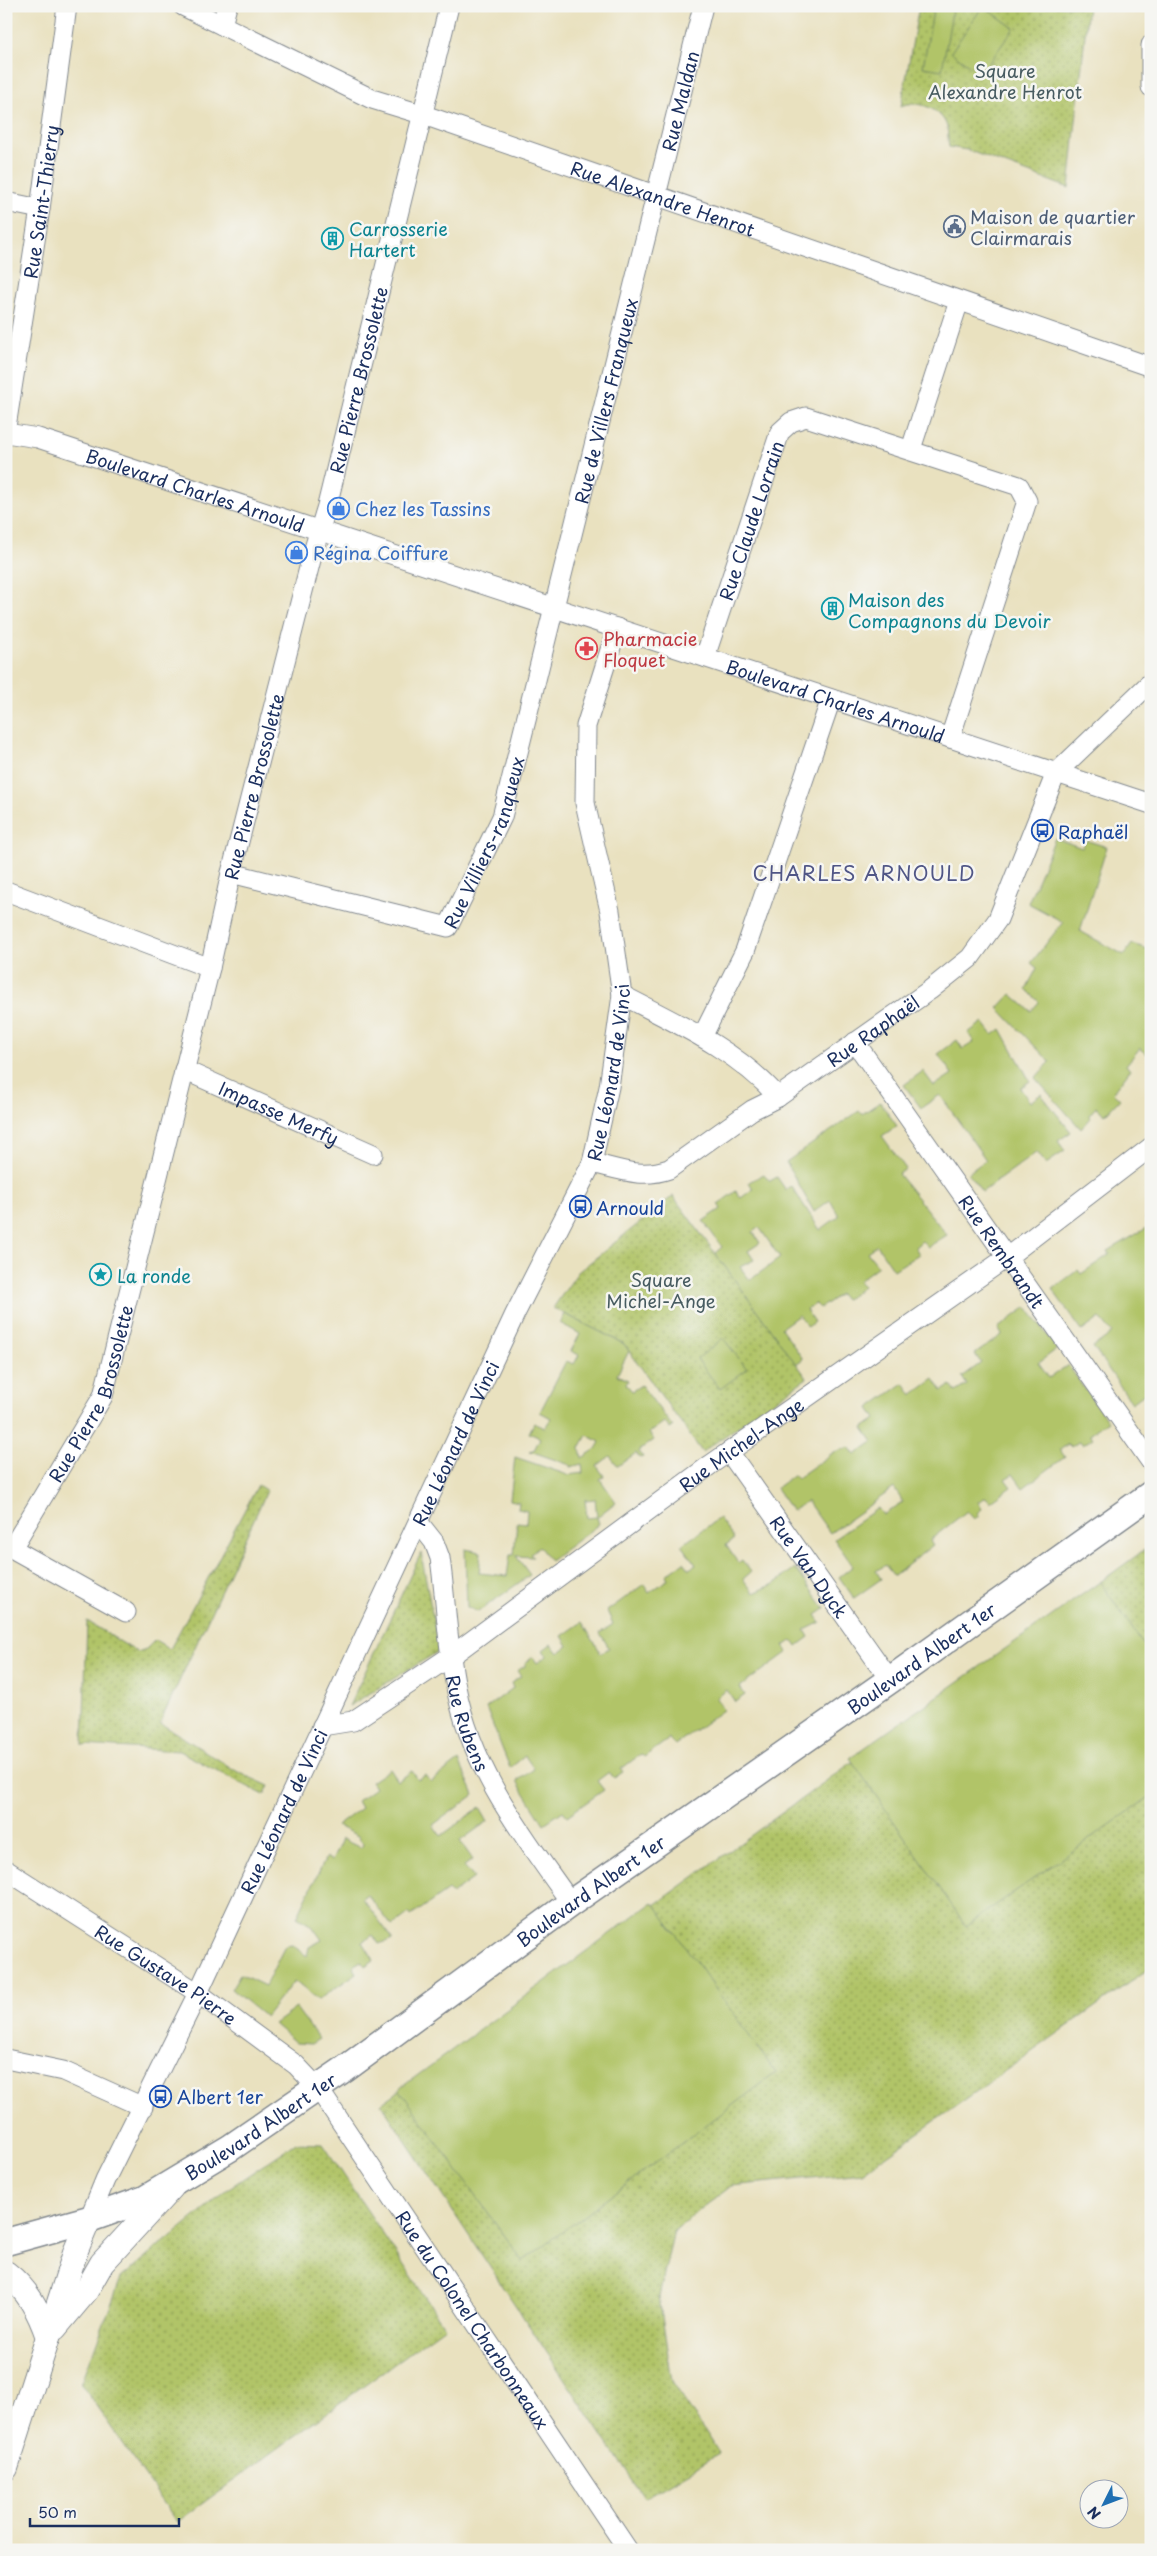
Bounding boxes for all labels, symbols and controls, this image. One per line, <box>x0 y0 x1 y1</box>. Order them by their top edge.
street label: Rue Maldan <box>654 48 705 154</box>
park label: Square Alexandre Henrot <box>928 57 1082 105</box>
street label: Rue Saint-Thierry <box>16 123 65 280</box>
street label: Rue Alexandre Henrot <box>567 153 759 242</box>
place label: Maison de quartier Clairmarais <box>970 203 1136 251</box>
public building icon: Maison de quartier Clairmarais <box>942 214 966 238</box>
place label: Carrosserie Hartert <box>349 215 448 263</box>
building icon: Carrosserie Hartert <box>321 226 345 250</box>
street label: Rue Pierre Brossolette <box>322 284 394 476</box>
street label: Rue de Villers Franqueux <box>567 295 644 506</box>
street label: Rue Claude Lorrain <box>711 437 790 604</box>
street label: Boulevard Charles Arnould <box>83 441 308 538</box>
place label: Chez les Tassins <box>355 495 491 522</box>
shop icon: Chez les Tassins <box>327 496 351 520</box>
place label: Régina Coiffure <box>313 539 449 566</box>
shop icon: Régina Coiffure <box>285 540 309 564</box>
place label: Maison des Compagnons du Devoir <box>848 586 1051 634</box>
building icon: Maison des Compagnons du Devoir <box>820 597 844 621</box>
place label: Pharmacie Floquet <box>603 625 697 673</box>
pharmacy icon: Pharmacie Floquet <box>575 636 599 660</box>
street label: Boulevard Charles Arnould <box>723 652 948 749</box>
street label: Rue Pierre Brossolette <box>216 690 290 882</box>
street label: Rue Villiers-ranqueux <box>436 754 530 933</box>
place label: Raphaël <box>1058 818 1128 845</box>
bus stop icon: Raphaël <box>1030 819 1054 843</box>
district label: CHARLES ARNOULD <box>753 858 975 888</box>
street label: Rue Léonard de Vinci <box>579 982 636 1163</box>
street label: Rue Raphaël <box>821 988 924 1073</box>
street label: Impasse Merfy <box>215 1074 343 1151</box>
street label: Rue Rembrandt <box>953 1189 1052 1314</box>
place label: Arnould <box>596 1194 664 1221</box>
bus stop icon: Arnould <box>568 1195 592 1219</box>
place label: La ronde <box>117 1262 191 1289</box>
place icon: La ronde <box>89 1263 113 1287</box>
park label: Square Michel-Ange <box>606 1266 716 1314</box>
street label: Rue Pierre Brossolette <box>41 1302 139 1487</box>
street label: Rue Léonard de Vinci <box>405 1356 505 1530</box>
street label: Rue Michel-Ange <box>673 1390 809 1498</box>
street label: Rue Van Dyck <box>764 1510 855 1623</box>
street label: Boulevard Albert 1er <box>841 1595 1002 1720</box>
street label: Rue Rubens <box>440 1672 497 1775</box>
street label: Rue Léonard de Vinci <box>233 1724 333 1898</box>
street label: Boulevard Albert 1er <box>510 1827 671 1953</box>
street label: Rue Gustave Pierre <box>90 1917 243 2031</box>
street label: Boulevard Albert 1er <box>179 2065 342 2186</box>
place label: Albert 1er <box>177 2083 263 2110</box>
bus stop icon: Albert 1er <box>149 2084 173 2108</box>
street label: Rue du Colonel Charbonneaux <box>390 2205 556 2434</box>
north arrow <box>1080 2478 1130 2528</box>
scale bar <box>30 2496 179 2528</box>
text: 50 m <box>38 2500 77 2523</box>
text: N <box>1082 2502 1105 2524</box>

